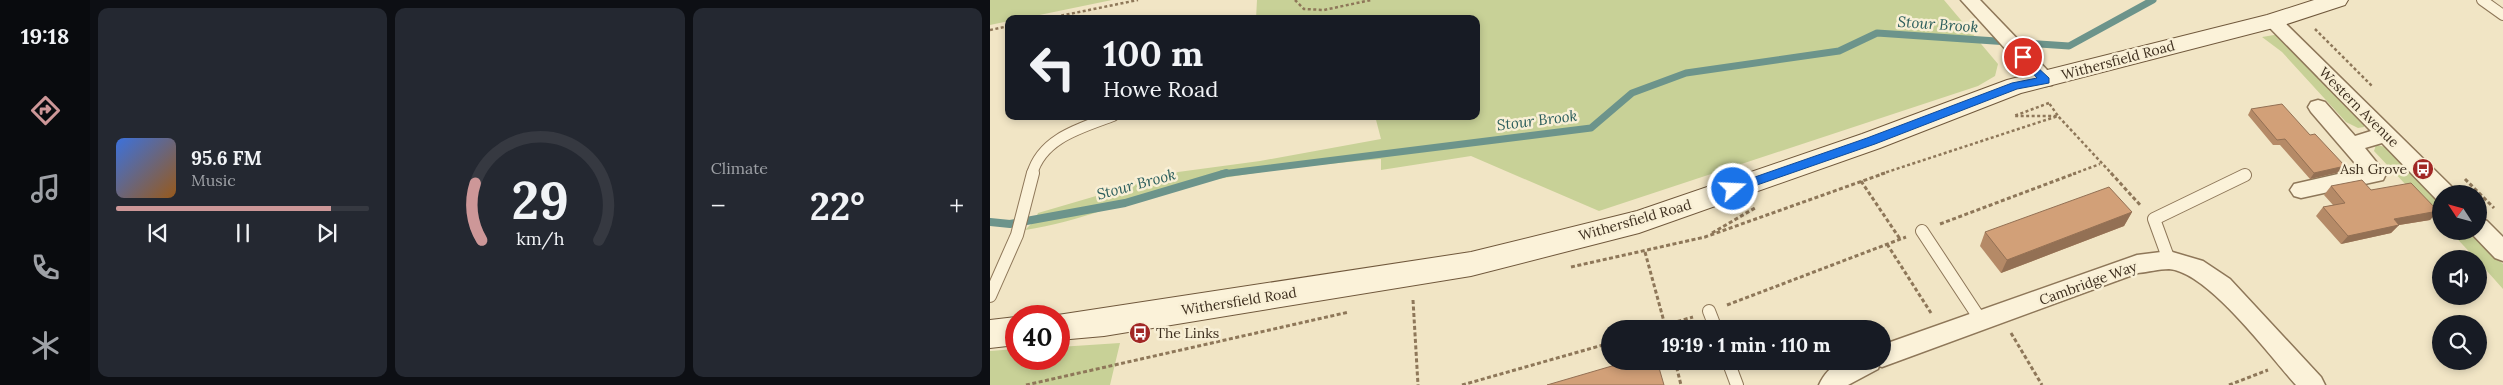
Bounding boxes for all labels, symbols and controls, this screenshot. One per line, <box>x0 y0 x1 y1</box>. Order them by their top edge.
water label: Stour Brook <box>1897 12 1979 36</box>
text: 19:18 <box>21 22 69 50</box>
text: 100 m <box>1103 31 1203 76</box>
icon: left <box>1020 35 1085 100</box>
pin <box>2002 36 2044 78</box>
street label: Withersfield Road <box>2059 36 2177 84</box>
icon: arrive <box>2009 43 2037 71</box>
street label: Western Avenue <box>2315 63 2403 151</box>
text: Howe Road <box>1103 75 1218 103</box>
icon: directions <box>28 93 63 128</box>
water label: Stour Brook <box>1496 106 1578 134</box>
text: 95.6 FM <box>191 146 262 170</box>
bus stop icon: Ash Grove <box>2411 157 2435 181</box>
text: Climate <box>711 158 768 178</box>
place label: Ash Grove <box>2339 160 2407 178</box>
position arrow <box>1706 162 1758 214</box>
water label: Stour Brook <box>1095 164 1178 204</box>
text: 29 <box>511 167 569 233</box>
text: Music <box>191 170 236 190</box>
icon: music <box>28 171 63 206</box>
text: 22° <box>810 182 865 230</box>
north arrow <box>2432 185 2488 240</box>
map controls <box>2432 185 2487 370</box>
text: − <box>711 188 726 224</box>
text: + <box>949 188 964 224</box>
street label: Withersfield Road <box>1577 195 1693 245</box>
icon: previous <box>144 219 172 247</box>
icon: pause <box>229 219 257 247</box>
icon: next <box>313 219 341 247</box>
text: km/h <box>516 227 564 250</box>
icon: phone <box>28 250 63 285</box>
button: sound <box>2432 250 2487 305</box>
street label: Cambridge Way <box>2037 257 2140 309</box>
street label: Withersfield Road <box>1180 283 1298 319</box>
speed limit sign: 40 <box>1005 305 1070 370</box>
button: search <box>2432 315 2487 370</box>
bus stop icon: The Links <box>1128 321 1152 345</box>
place label: The Links <box>1156 324 1219 342</box>
icon: climate <box>28 328 63 363</box>
text: 19:19 · 1 min · 110 m <box>1661 333 1831 357</box>

